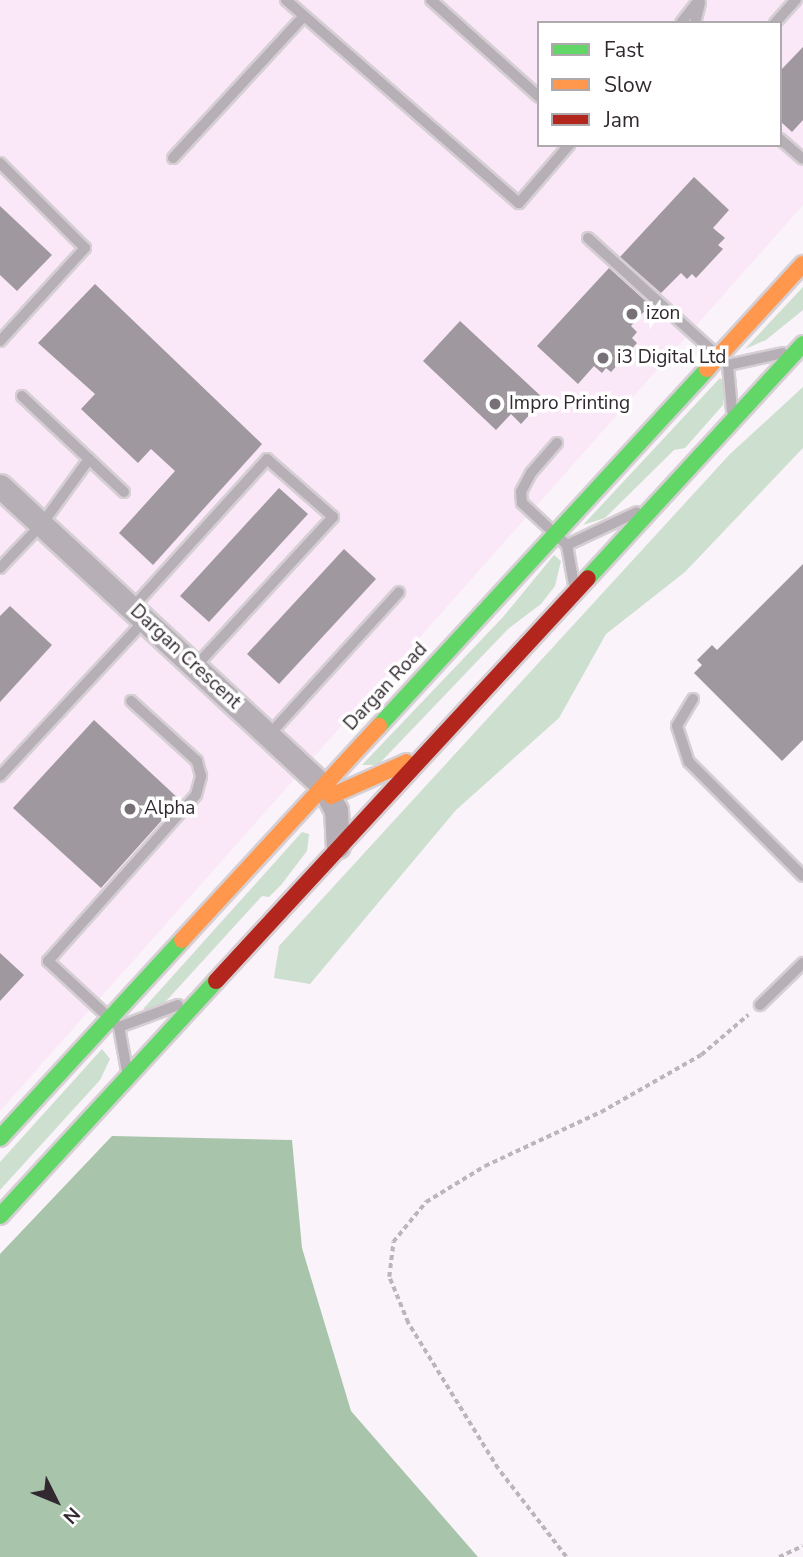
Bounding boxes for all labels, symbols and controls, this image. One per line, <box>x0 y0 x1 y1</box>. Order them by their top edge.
legend <box>537 21 782 147</box>
text: Fast <box>604 36 644 64</box>
text: Slow <box>604 71 652 99</box>
text: Jam <box>604 106 640 134</box>
place label: izon <box>646 303 680 325</box>
marker: izon <box>624 306 640 322</box>
place label: i3 Digital Ltd <box>617 347 726 369</box>
marker: i3 Digital Ltd <box>595 350 611 366</box>
place label: Impro Printing <box>509 393 630 415</box>
marker: Impro Printing <box>487 396 503 412</box>
street label: Dargan Crescent <box>125 600 245 714</box>
street label: Dargan Road <box>339 638 433 736</box>
place label: Alpha <box>144 798 195 820</box>
marker: Alpha <box>122 801 138 817</box>
north arrow <box>21 1466 91 1536</box>
text: N <box>57 1501 86 1529</box>

